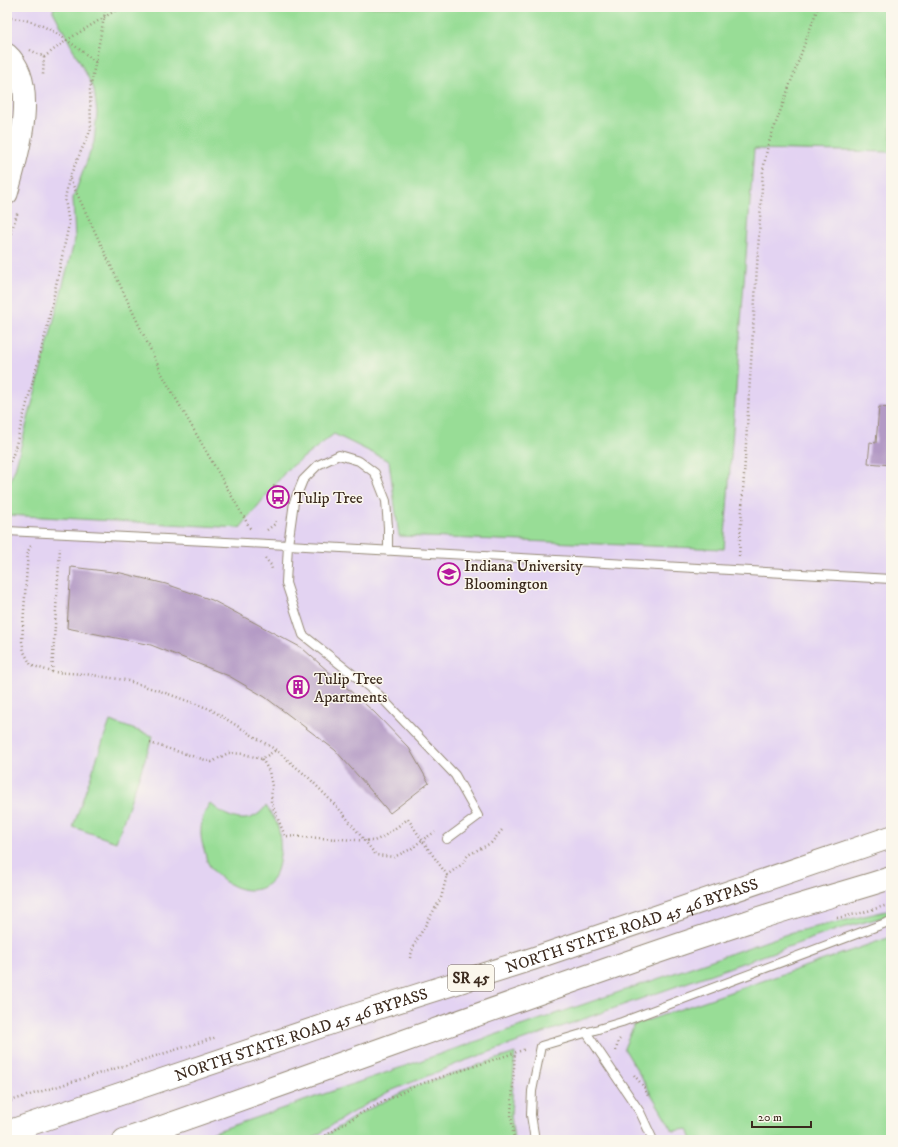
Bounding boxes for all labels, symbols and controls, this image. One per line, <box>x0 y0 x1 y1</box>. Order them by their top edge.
bus stop icon: Tulip Tree <box>265 484 291 510</box>
place label: Tulip Tree <box>294 488 363 508</box>
place label: Indiana University Bloomington <box>464 556 583 594</box>
school or university icon: Indiana University Bloomington <box>436 561 462 587</box>
place label: Tulip Tree Apartments <box>314 669 387 707</box>
building icon: Tulip Tree Apartments <box>285 674 311 700</box>
street label: NORTH STATE ROAD 45 46 BYPASS <box>503 874 761 978</box>
road number: SR 45 <box>448 965 494 991</box>
street label: NORTH STATE ROAD 45 46 BYPASS <box>172 984 430 1086</box>
scale bar <box>752 1103 811 1129</box>
text: 20 m <box>758 1110 782 1125</box>

